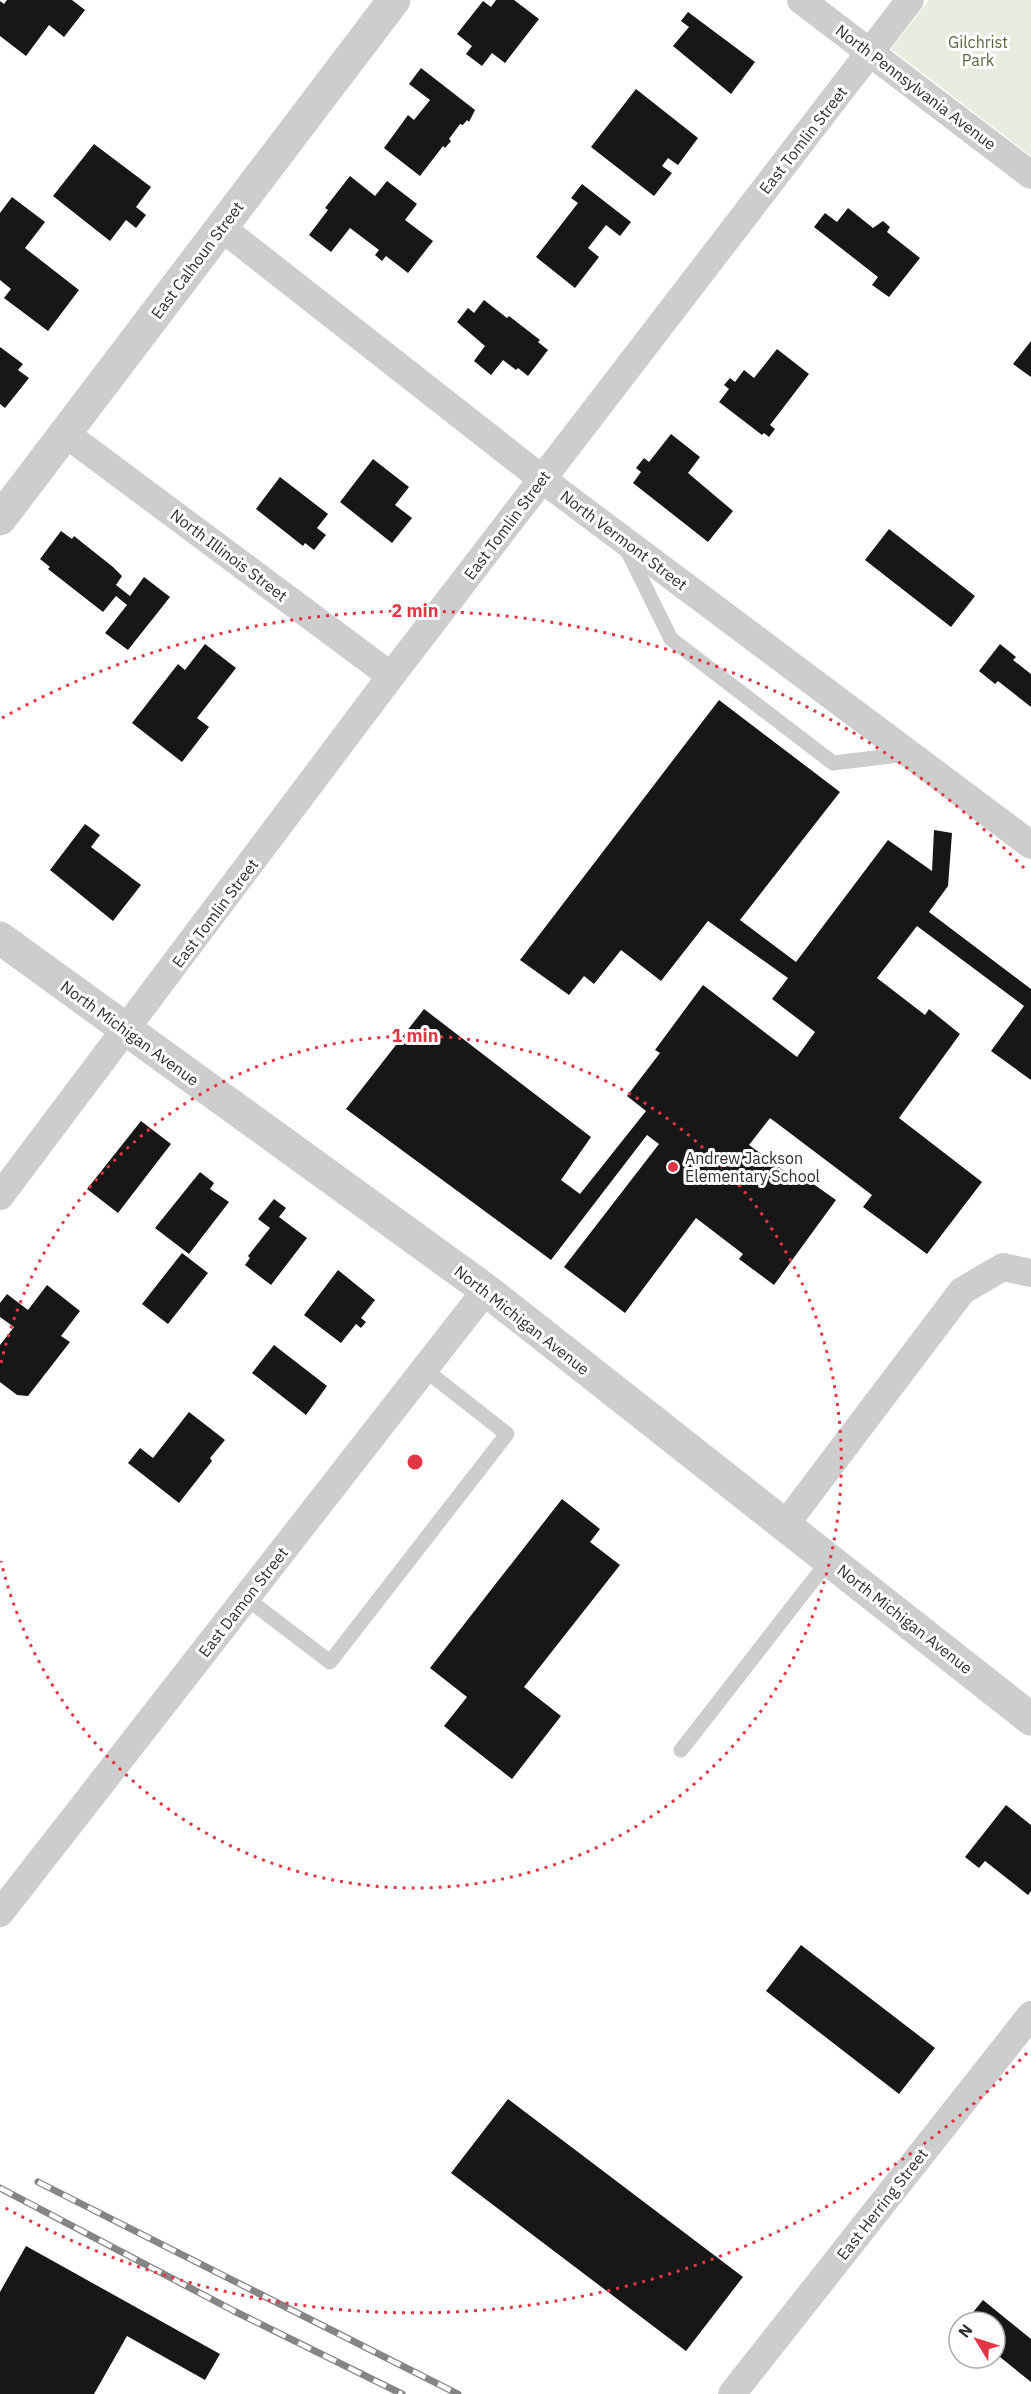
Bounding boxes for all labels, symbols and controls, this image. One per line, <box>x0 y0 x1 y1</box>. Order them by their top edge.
street label: North Pennsylvania Avenue <box>832 20 1000 154</box>
park label: Gilchrist Park <box>948 32 1008 70</box>
street label: East Tomlin Street <box>755 82 851 198</box>
street label: East Calhoun Street <box>146 197 248 323</box>
street label: East Tomlin Street <box>460 467 554 583</box>
street label: North Vermont Street <box>557 486 691 594</box>
street label: North Illinois Street <box>167 505 291 605</box>
text: 2 min <box>391 599 439 622</box>
street label: East Tomlin Street <box>168 855 262 971</box>
street label: North Michigan Avenue <box>57 976 203 1090</box>
text: 1 min <box>391 1024 439 1047</box>
place label: Andrew Jackson Elementary School <box>685 1148 820 1186</box>
marker: Andrew Jackson Elementary School <box>666 1160 680 1174</box>
street label: North Michigan Avenue <box>450 1261 594 1379</box>
centre of rings <box>405 1452 425 1472</box>
street label: East Damon Street <box>194 1543 292 1661</box>
street label: North Michigan Avenue <box>833 1560 977 1678</box>
street label: East Herring Street <box>832 2144 932 2264</box>
north arrow <box>947 2310 1007 2370</box>
text: N <box>954 2320 977 2341</box>

